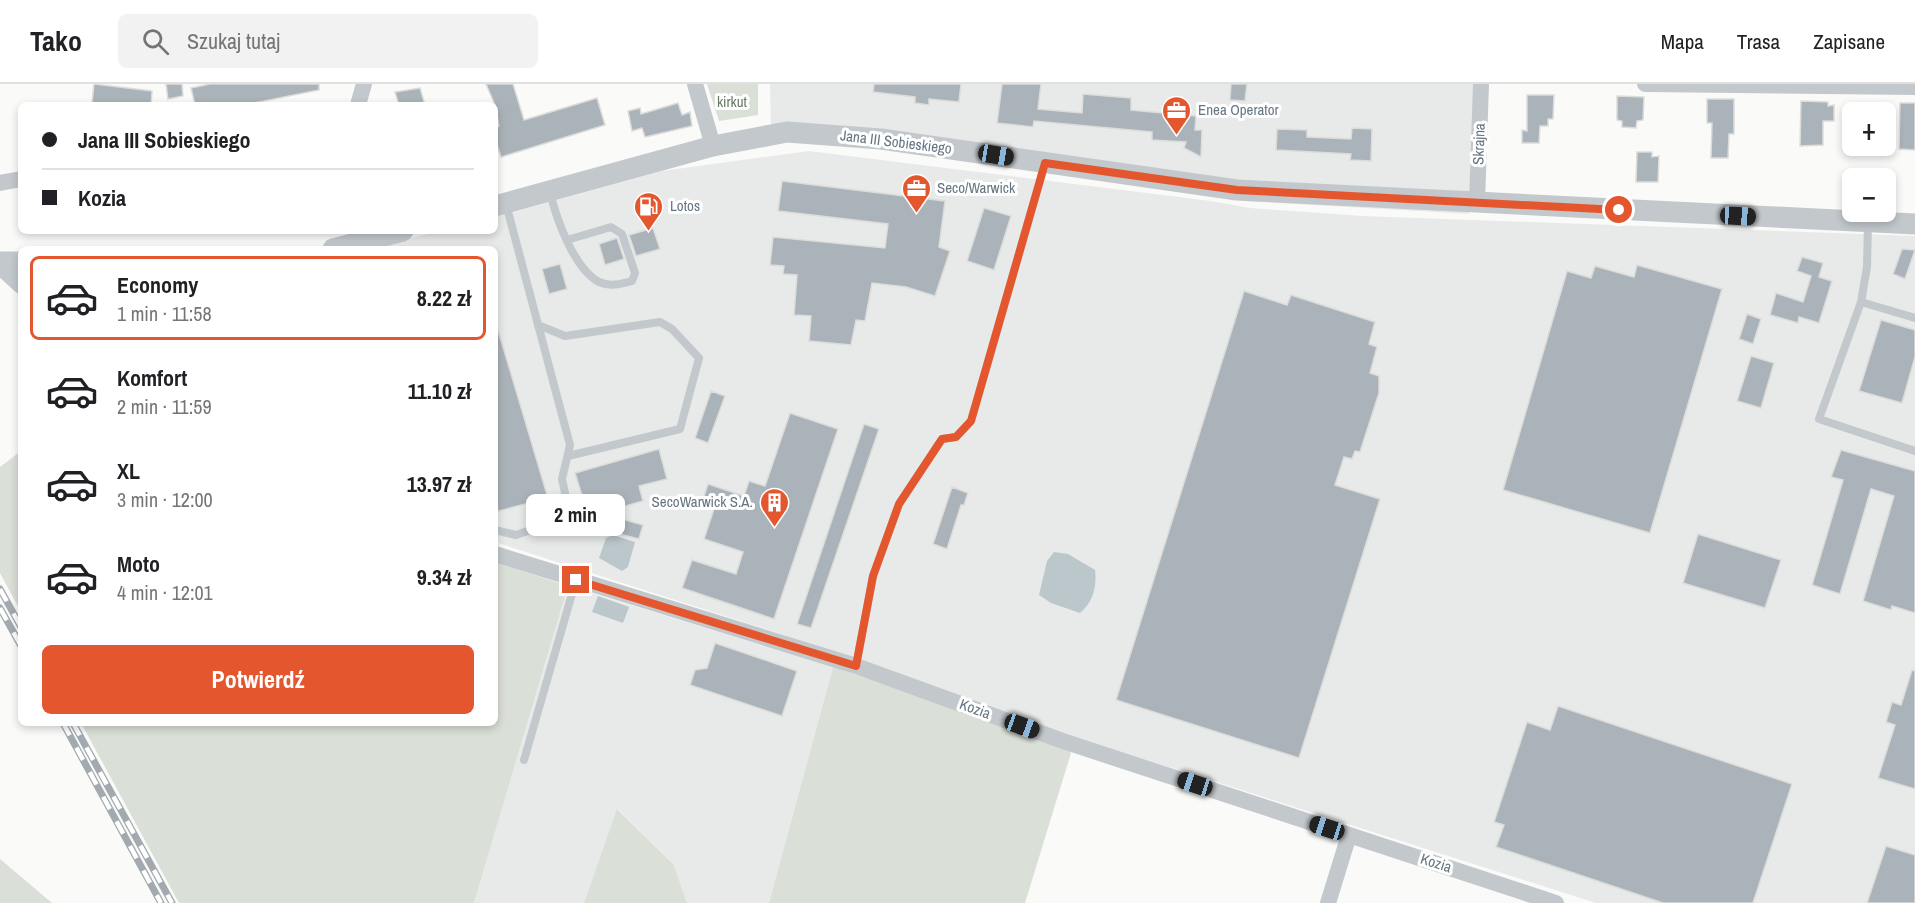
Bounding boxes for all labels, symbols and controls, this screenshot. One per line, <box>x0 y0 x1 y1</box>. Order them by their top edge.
search box <box>118 14 538 68</box>
text: Tako <box>30 22 82 60</box>
icon: search <box>139 25 172 58</box>
text: Szukaj tutaj <box>187 26 280 56</box>
text: Mapa <box>1661 27 1704 56</box>
text: Trasa <box>1737 27 1780 56</box>
text: Zapisane <box>1813 27 1885 56</box>
park label: kirkut <box>717 91 748 112</box>
office icon: Enea Operator <box>1161 94 1193 136</box>
place label: Enea Operator <box>1198 99 1279 120</box>
map controls <box>1842 102 1896 222</box>
button: + <box>1842 102 1896 156</box>
street label: Skrajna <box>1467 123 1490 165</box>
street label: Jana III Sobieskiego <box>839 124 953 159</box>
text: Jana III Sobieskiego <box>78 125 250 155</box>
car <box>977 143 1015 167</box>
button: − <box>1842 168 1896 222</box>
office icon: Seco/Warwick <box>900 172 932 214</box>
place label: Seco/Warwick <box>937 177 1016 198</box>
text: Kozia <box>78 183 126 213</box>
fuel station icon: Lotos <box>633 190 665 232</box>
place label: Lotos <box>670 195 700 216</box>
route start <box>1605 196 1632 223</box>
car <box>1720 206 1756 226</box>
text: Economy <box>117 270 198 300</box>
icon: car <box>45 271 99 325</box>
text: 8.22 zł <box>417 283 471 313</box>
text: 1 min · 11:58 <box>117 300 212 327</box>
text: Komfort <box>117 363 187 393</box>
icon: car <box>45 364 99 418</box>
text: 11.10 zł <box>408 376 471 406</box>
text: 2 min · 11:59 <box>117 393 212 420</box>
text: XL <box>117 456 140 486</box>
icon: car <box>45 457 99 511</box>
text: 13.97 zł <box>407 469 471 499</box>
text: 3 min · 12:00 <box>117 486 213 513</box>
building icon: SecoWarwick S.A. <box>758 486 790 528</box>
place label: SecoWarwick S.A. <box>652 491 753 512</box>
callout: 2 min <box>526 493 626 535</box>
text: 2 min <box>554 501 597 528</box>
text: Moto <box>117 549 160 579</box>
icon: car <box>45 550 99 604</box>
text: 9.34 zł <box>417 562 471 592</box>
route end <box>562 566 589 593</box>
text: 4 min · 12:01 <box>117 579 213 606</box>
button: Potwierdź <box>42 645 474 714</box>
street label: Kozia <box>957 693 994 724</box>
car <box>1002 711 1042 741</box>
car <box>1175 770 1215 798</box>
car <box>1307 814 1347 842</box>
street label: Kozia <box>1418 848 1455 877</box>

